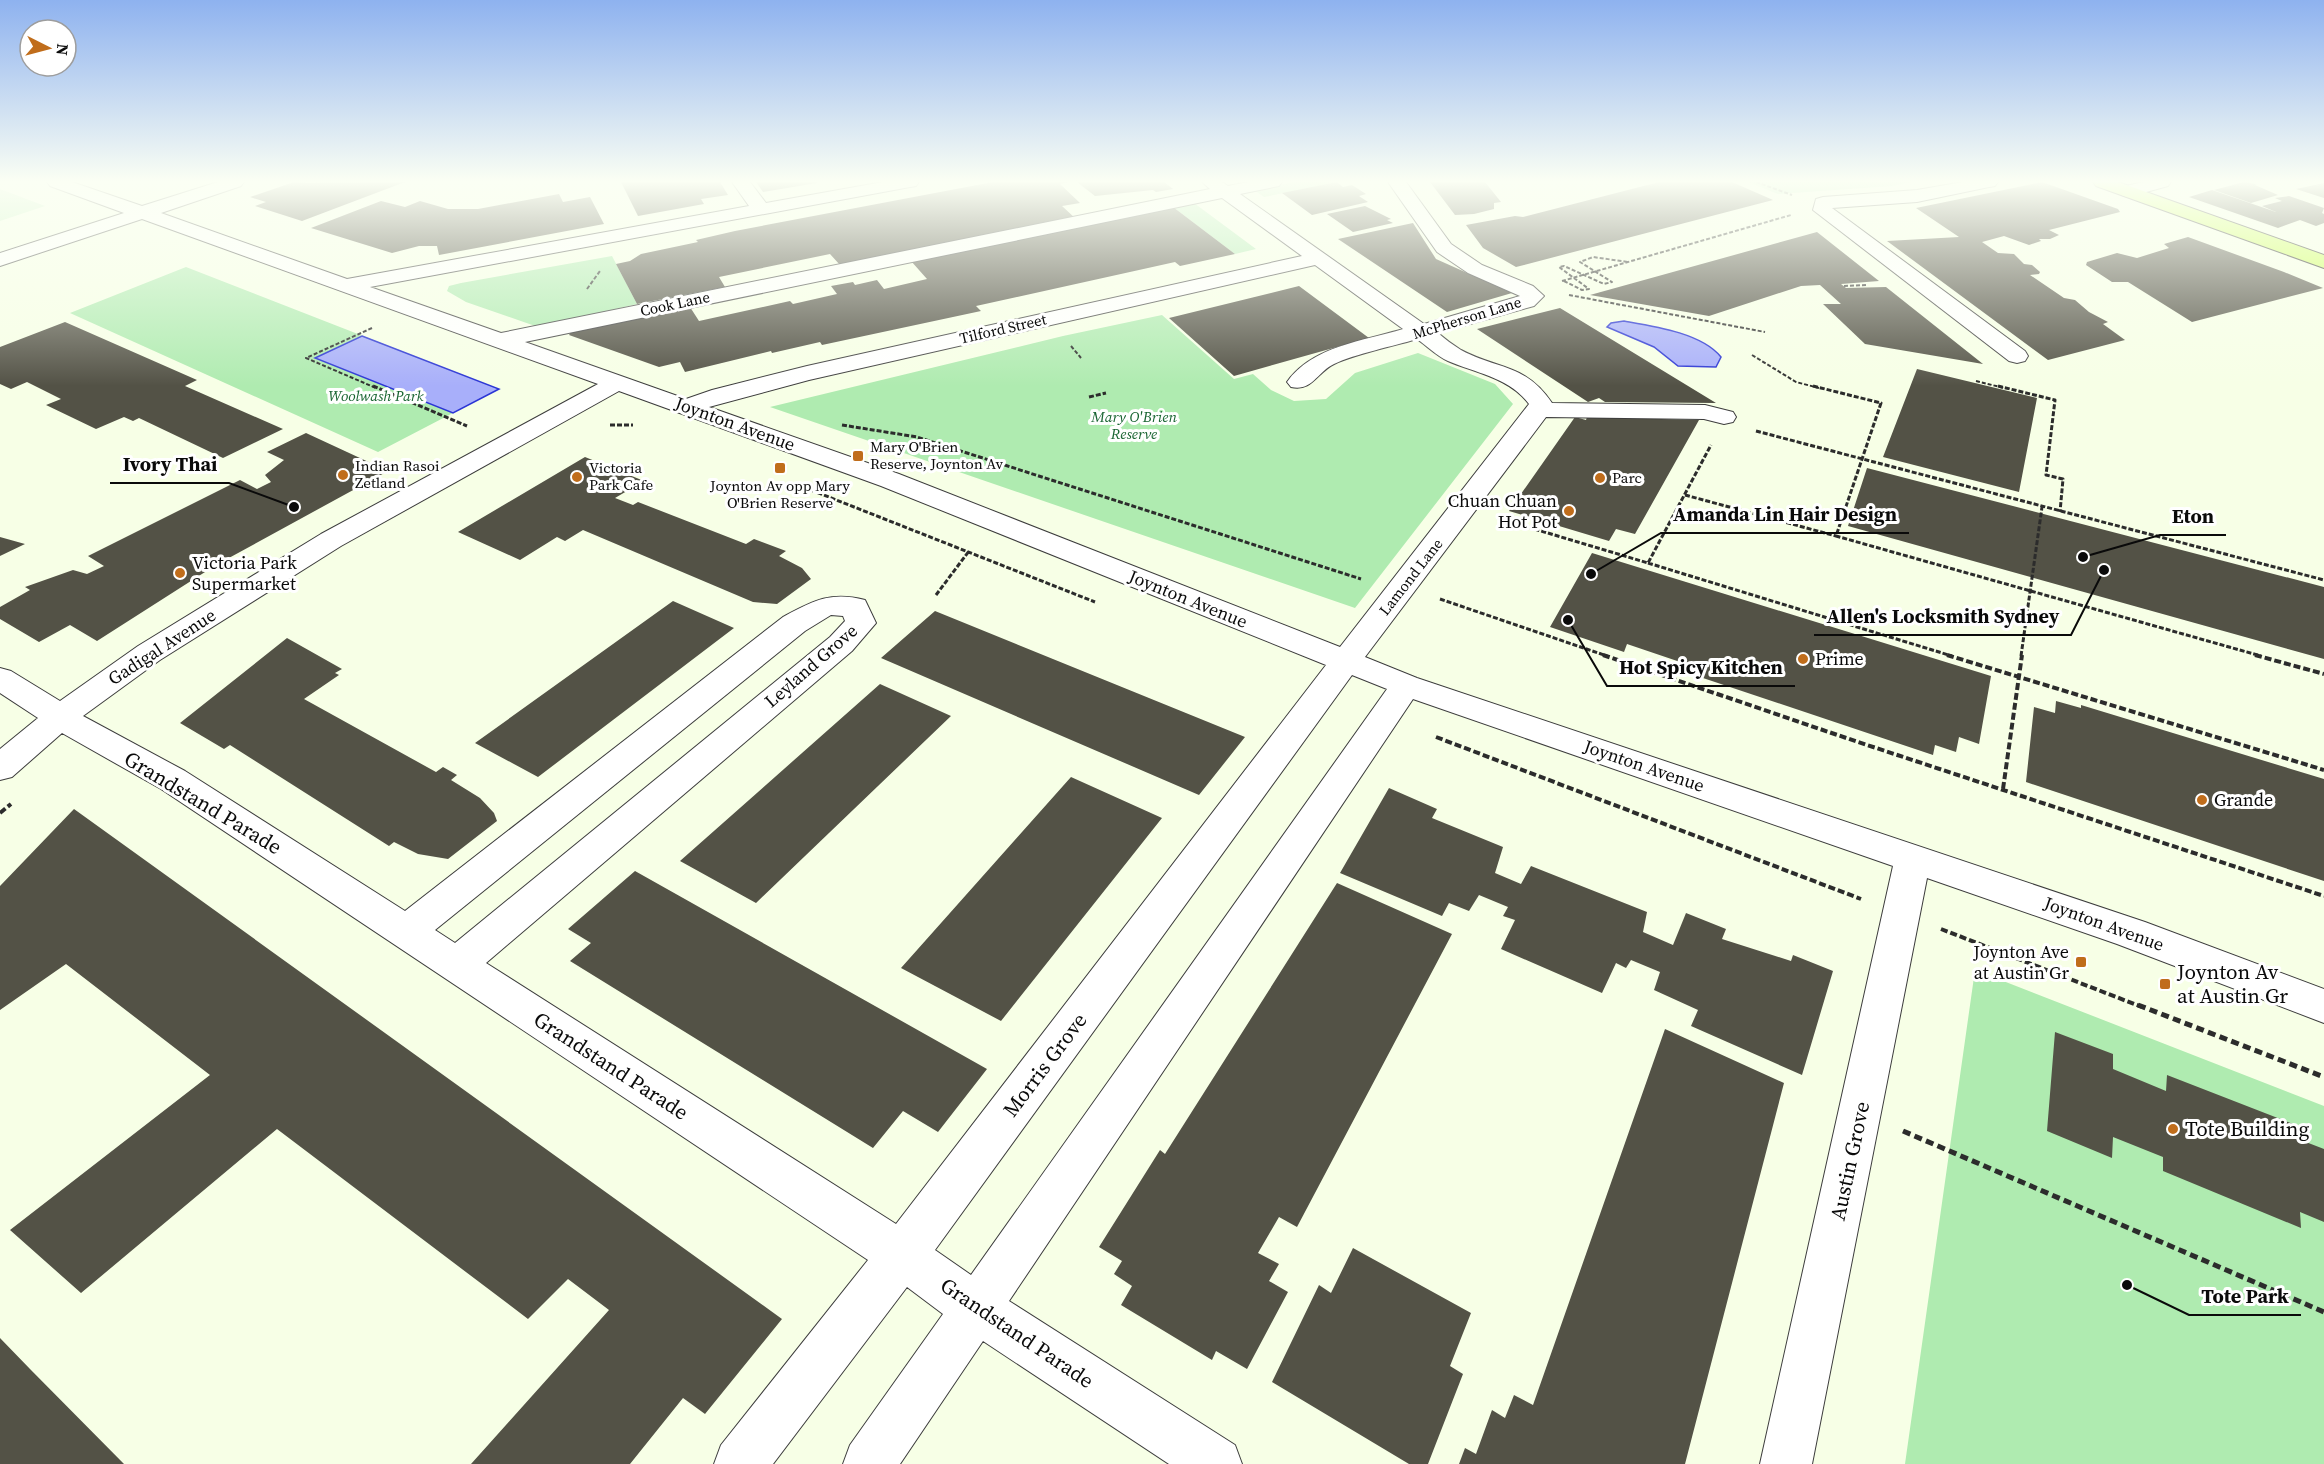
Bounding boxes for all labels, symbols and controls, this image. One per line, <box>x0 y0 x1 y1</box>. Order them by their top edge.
north arrow <box>18 18 78 78</box>
text: N <box>51 43 74 57</box>
street label: Cook Lane <box>638 286 712 321</box>
street label: McPherson Lane <box>1410 291 1524 344</box>
street label: Tilford Street <box>958 308 1048 349</box>
park label: Woolwash Park <box>328 385 425 406</box>
street label: Joynton Avenue <box>671 390 799 457</box>
park label: Mary O'Brien Reserve <box>1090 406 1177 444</box>
place label: Mary O'Brien Reserve, Joynton Av <box>870 436 1003 474</box>
callout: Ivory Thai <box>110 445 229 483</box>
marker: Mary O'Brien Reserve, Joynton Av <box>851 449 865 463</box>
text: Ivory Thai <box>123 450 217 478</box>
place label: Indian Rasoi Zetland <box>355 455 439 493</box>
place label: Victoria Park Cafe <box>589 457 653 495</box>
marker: Joynton Av opp Mary O'Brien Reserve <box>773 461 787 475</box>
place label: Parc <box>1612 467 1642 488</box>
marker: Indian Rasoi Zetland <box>336 468 350 482</box>
marker: Victoria Park Cafe <box>570 470 584 484</box>
marker: Parc <box>1593 471 1607 485</box>
place label: Joynton Av opp Mary O'Brien Reserve <box>709 475 850 513</box>
place label: Chuan Chuan Hot Pot <box>1448 488 1557 534</box>
callout: Amanda Lin Hair Design <box>1661 495 1909 533</box>
callout: Eton <box>2160 497 2226 535</box>
text: Amanda Lin Hair Design <box>1673 500 1897 528</box>
text: Eton <box>2172 502 2214 530</box>
marker: Chuan Chuan Hot Pot <box>1562 504 1576 518</box>
street label: Lamond Lane <box>1374 533 1448 620</box>
place label: Victoria Park Supermarket <box>192 550 297 596</box>
street label: Joynton Avenue <box>1124 563 1251 634</box>
marker: Victoria Park Supermarket <box>173 566 187 580</box>
callout: Allen's Locksmith Sydney <box>1814 597 2071 635</box>
street label: Gadigal Avenue <box>103 602 220 691</box>
text: Allen's Locksmith Sydney <box>1827 602 2060 630</box>
street label: Leyland Grove <box>759 618 863 713</box>
place label: Prime <box>1815 646 1864 671</box>
callout: Hot Spicy Kitchen <box>1607 648 1795 686</box>
marker: Prime <box>1796 652 1810 666</box>
text: Hot Spicy Kitchen <box>1619 653 1783 681</box>
street label: Joynton Avenue <box>1580 733 1708 798</box>
street label: Grandstand Parade <box>119 744 288 861</box>
place label: Grande <box>2214 787 2273 812</box>
marker: Grande <box>2195 793 2209 807</box>
street label: Joynton Avenue <box>2040 890 2168 957</box>
place label: Joynton Ave at Austin Gr <box>1972 939 2069 985</box>
marker: Joynton Ave at Austin Gr <box>2074 955 2088 969</box>
place label: Joynton Av at Austin Gr <box>2176 957 2288 1010</box>
marker: Joynton Av at Austin Gr <box>2158 977 2172 991</box>
street label: Grandstand Parade <box>528 1005 694 1127</box>
street label: Morris Grove <box>996 1007 1093 1123</box>
street label: Austin Grove <box>1823 1099 1876 1223</box>
place label: Tote Building <box>2185 1114 2309 1143</box>
marker: Tote Building <box>2166 1122 2180 1136</box>
street label: Grandstand Parade <box>935 1270 1100 1395</box>
callout: Tote Park <box>2189 1277 2301 1315</box>
text: Tote Park <box>2201 1282 2289 1310</box>

